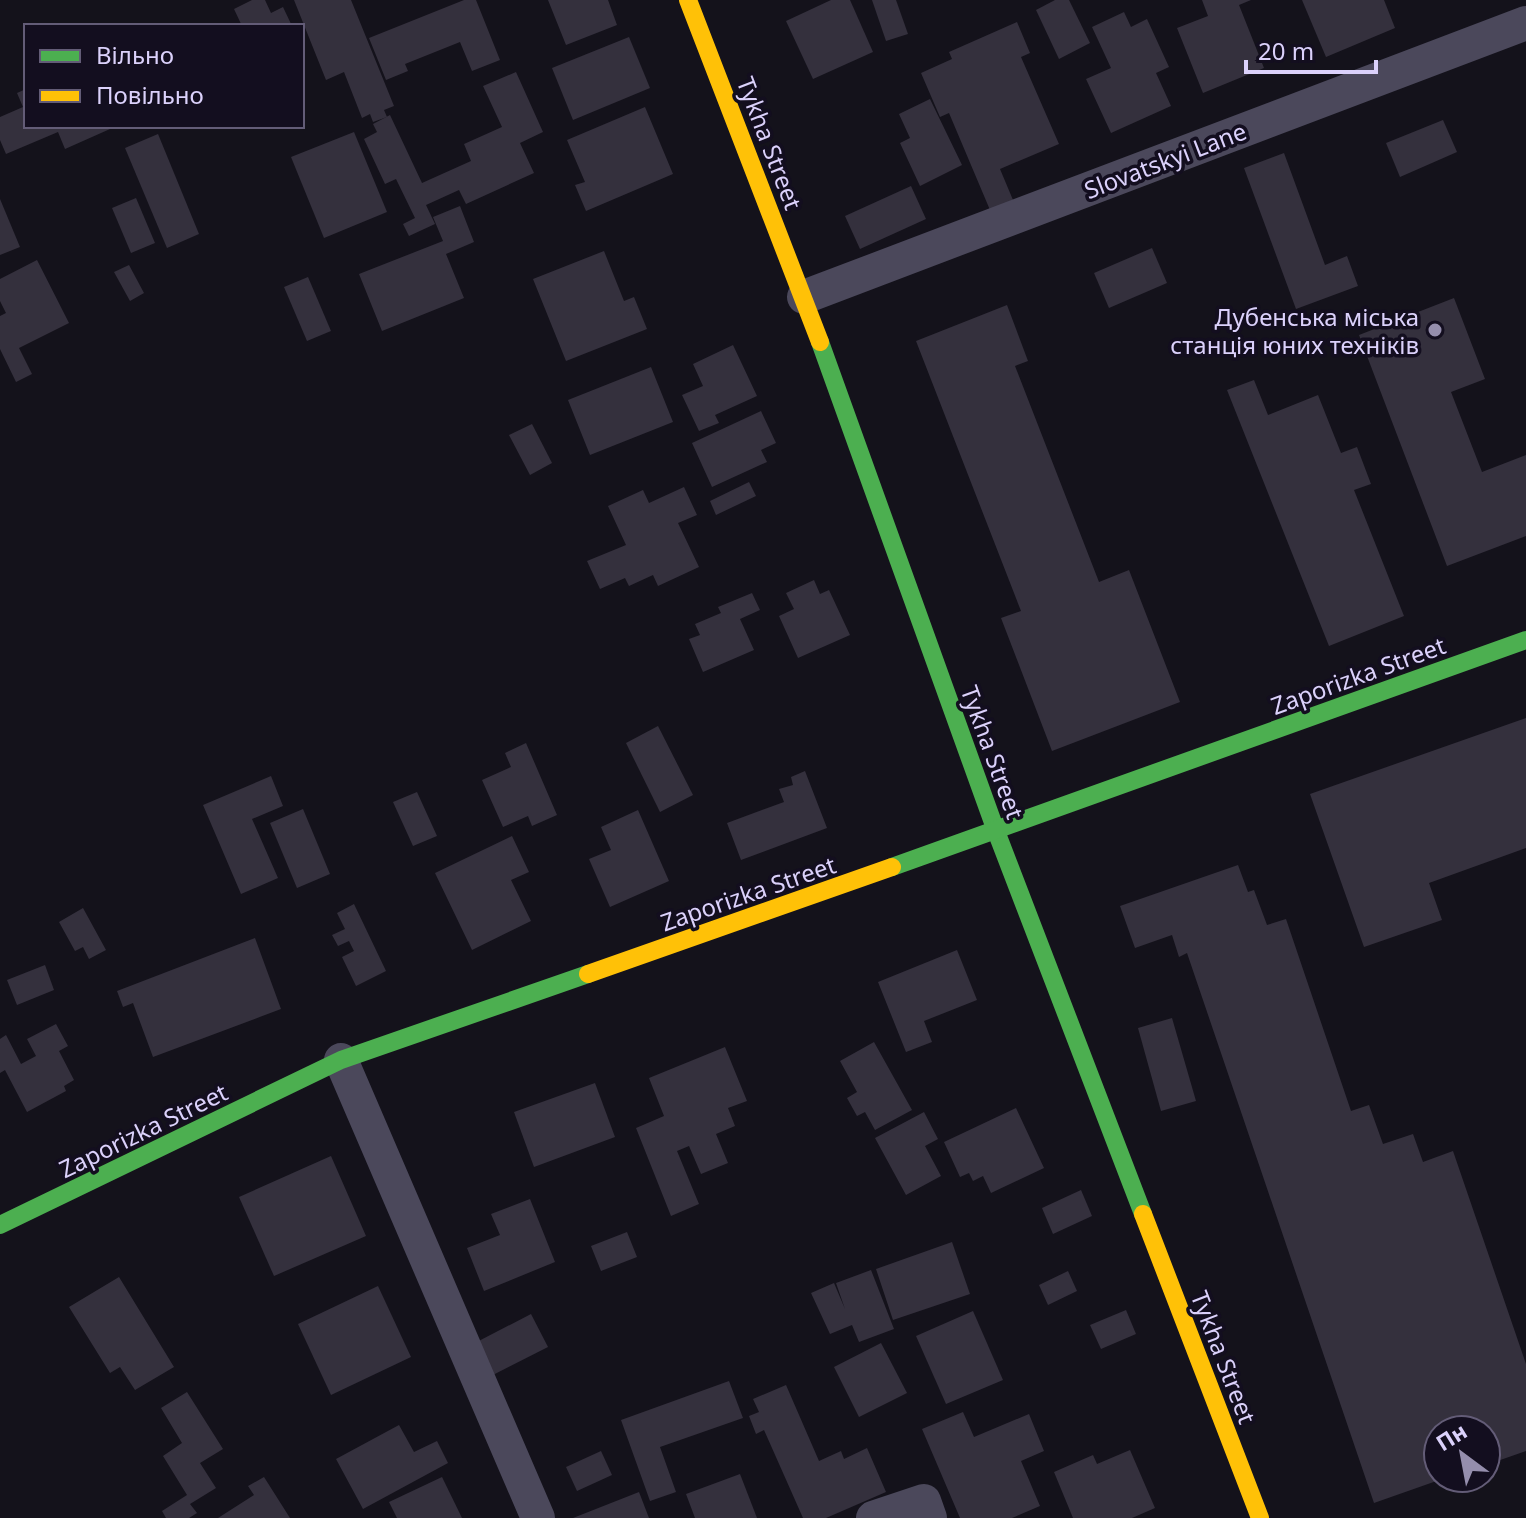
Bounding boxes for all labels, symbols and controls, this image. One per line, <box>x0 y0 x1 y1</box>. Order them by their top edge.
legend <box>24 24 304 128</box>
scale bar <box>1246 24 1376 74</box>
text: 20 m <box>1258 34 1314 67</box>
text: Вільно <box>96 38 174 71</box>
street label: Tykha Street <box>730 72 811 214</box>
text: Повільно <box>96 78 204 111</box>
street label: Slovatskyi Lane <box>1079 114 1251 206</box>
place label: Дубенська міська станція юних техніків <box>1170 300 1419 361</box>
marker: Дубенська міська станція юних техніків <box>1426 321 1444 339</box>
street label: Zaporizka Street <box>1266 628 1450 722</box>
street label: Tykha Street <box>954 681 1032 823</box>
street label: Zaporizka Street <box>656 847 840 938</box>
street label: Zaporizka Street <box>53 1075 233 1185</box>
street label: Tykha Street <box>1184 1286 1265 1428</box>
north arrow <box>1422 1414 1502 1494</box>
text: Пн <box>1430 1415 1472 1457</box>

